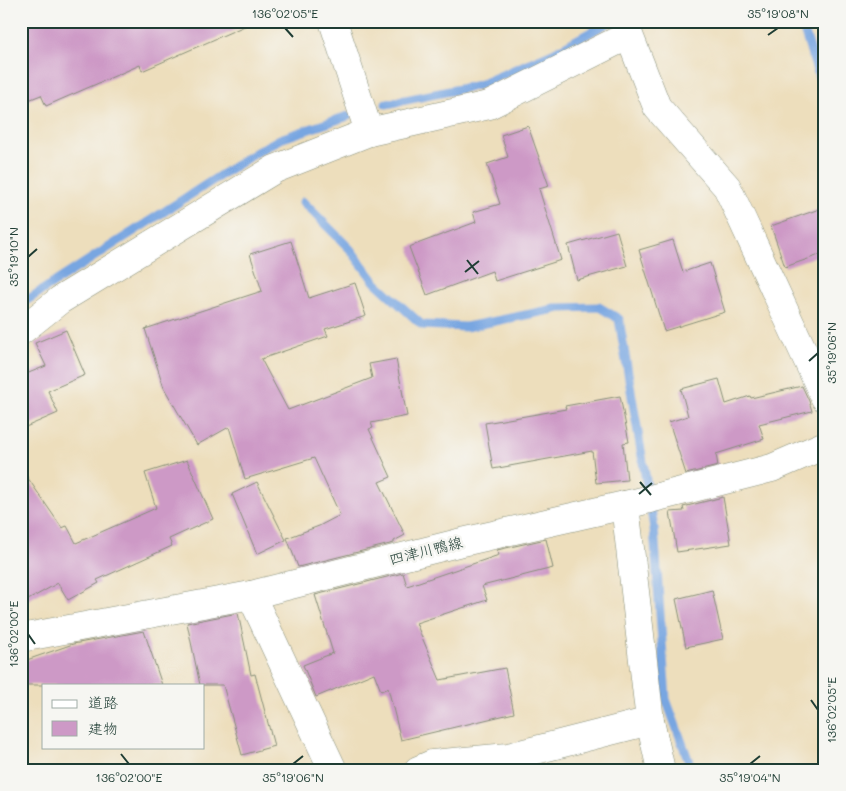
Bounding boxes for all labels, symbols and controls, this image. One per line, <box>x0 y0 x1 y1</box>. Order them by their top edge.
text: 136°02'05"E <box>252 5 318 21</box>
text: 35°19'08"N <box>747 5 809 21</box>
text: 35°19'10"N <box>5 227 21 287</box>
text: 35°19'06"N <box>823 322 839 384</box>
street label: 四津川鴨線 <box>387 531 465 569</box>
text: 136°02'00"E <box>5 600 21 667</box>
text: 136°02'05"E <box>823 677 839 743</box>
legend <box>42 684 205 748</box>
text: 道路 <box>88 692 118 712</box>
text: 建物 <box>88 718 118 738</box>
text: 136°02'00"E <box>96 769 163 785</box>
text: 35°19'06"N <box>262 769 324 785</box>
text: 35°19'04"N <box>719 769 781 785</box>

